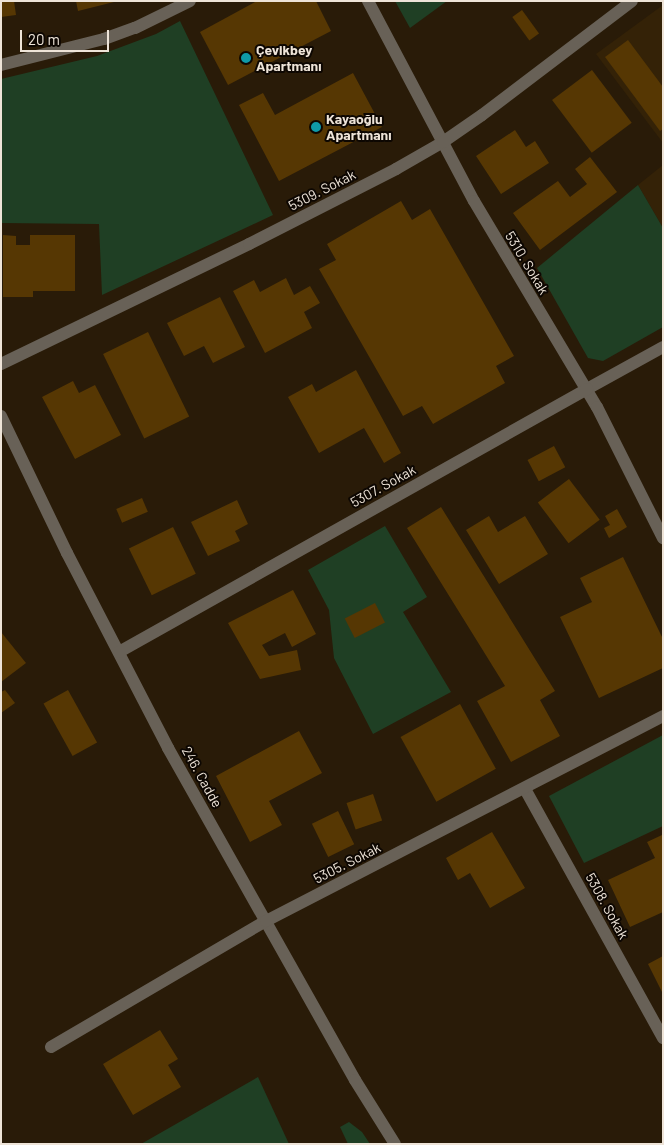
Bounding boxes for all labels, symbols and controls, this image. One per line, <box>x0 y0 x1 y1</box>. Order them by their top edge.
scale bar <box>22 20 111 52</box>
text: 20 m <box>28 30 60 48</box>
place label: Çevikbey Apartmanı <box>256 42 322 74</box>
marker: Çevikbey Apartmanı <box>240 52 252 64</box>
place label: Kayaoğlu Apartmanı <box>326 111 392 144</box>
marker: Kayaoğlu Apartmanı <box>310 121 322 133</box>
street label: 5309. Sokak <box>286 166 358 214</box>
street label: 5310. Sokak <box>502 228 552 298</box>
street label: 5307. Sokak <box>348 461 418 511</box>
street label: 246. Cadde <box>178 743 226 811</box>
street label: 5305. Sokak <box>311 839 383 887</box>
street label: 5308. Sokak <box>582 870 632 942</box>

